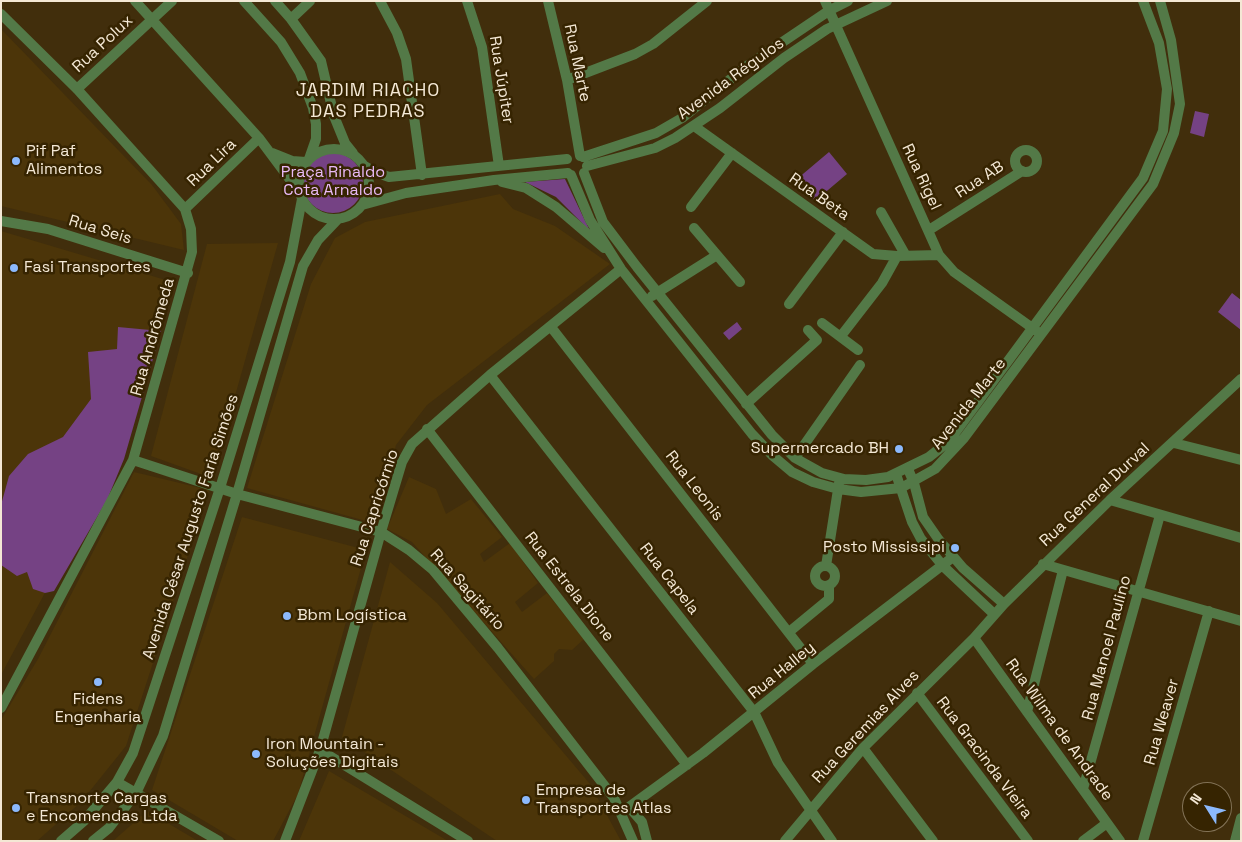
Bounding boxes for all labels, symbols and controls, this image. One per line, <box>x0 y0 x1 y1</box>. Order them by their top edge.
street label: Rua Polux <box>69 11 137 77</box>
street label: Rua Marte <box>559 22 595 104</box>
street label: Avenida Régulos <box>674 34 788 124</box>
street label: Rua Júpiter <box>485 35 517 125</box>
district label: JARDIM RIACHO DAS PEDRAS <box>294 80 442 122</box>
street label: Rua Lira <box>183 135 241 191</box>
street label: Rua Rigel <box>897 141 945 213</box>
place label: Pif Paf Alimentos <box>26 142 102 180</box>
marker: Pif Paf Alimentos <box>10 155 22 167</box>
street label: Rua AB <box>952 157 1008 203</box>
park label: Praça Rinaldo Cota Arnaldo <box>281 163 385 201</box>
street label: Rua Beta <box>785 169 853 225</box>
street label: Rua Seis <box>66 211 134 249</box>
place label: Fasi Transportes <box>24 258 151 278</box>
marker: Fasi Transportes <box>8 262 20 274</box>
street label: Rua Andrômeda <box>127 276 179 398</box>
street label: Avenida Marte <box>927 355 1011 453</box>
street label: Avenida César Augusto Faria Simões <box>139 392 243 662</box>
place label: Supermercado BH <box>751 439 889 459</box>
street label: Rua General Durval <box>1036 439 1154 551</box>
marker: Supermercado BH <box>893 443 905 455</box>
street label: Rua Capricórnio <box>347 447 403 569</box>
street label: Rua Leonis <box>661 447 727 525</box>
street label: Rua Estrela Dione <box>520 528 618 646</box>
place label: Posto Mississipi <box>823 538 945 558</box>
street label: Rua Capela <box>635 539 703 619</box>
marker: Posto Mississipi <box>949 542 961 554</box>
street label: Rua Sagitário <box>426 545 508 635</box>
street label: Rua Manoel Paulino <box>1078 573 1136 723</box>
place label: Bbm Logística <box>297 606 407 626</box>
marker: Bbm Logística <box>281 610 293 622</box>
street label: Rua Halley <box>745 638 819 704</box>
street label: Rua Wilma de Andrade <box>1001 655 1117 805</box>
street label: Rua Geremias Alves <box>809 666 923 788</box>
marker: Fidens Engenharia <box>92 676 104 688</box>
street label: Rua Weaver <box>1141 677 1183 767</box>
place label: Fidens Engenharia <box>55 690 141 728</box>
street label: Rua Gracinda Vieira <box>932 693 1036 823</box>
place label: Iron Mountain - Soluções Digitais <box>266 735 398 773</box>
marker: Iron Mountain - Soluções Digitais <box>250 748 262 760</box>
place label: Empresa de Transportes Atlas <box>536 781 671 819</box>
north arrow <box>1182 782 1232 832</box>
place label: Transnorte Cargas e Encomendas Ltda <box>26 789 178 827</box>
text: N <box>1186 790 1206 808</box>
marker: Empresa de Transportes Atlas <box>520 794 532 806</box>
marker: Transnorte Cargas e Encomendas Ltda <box>10 802 22 814</box>

